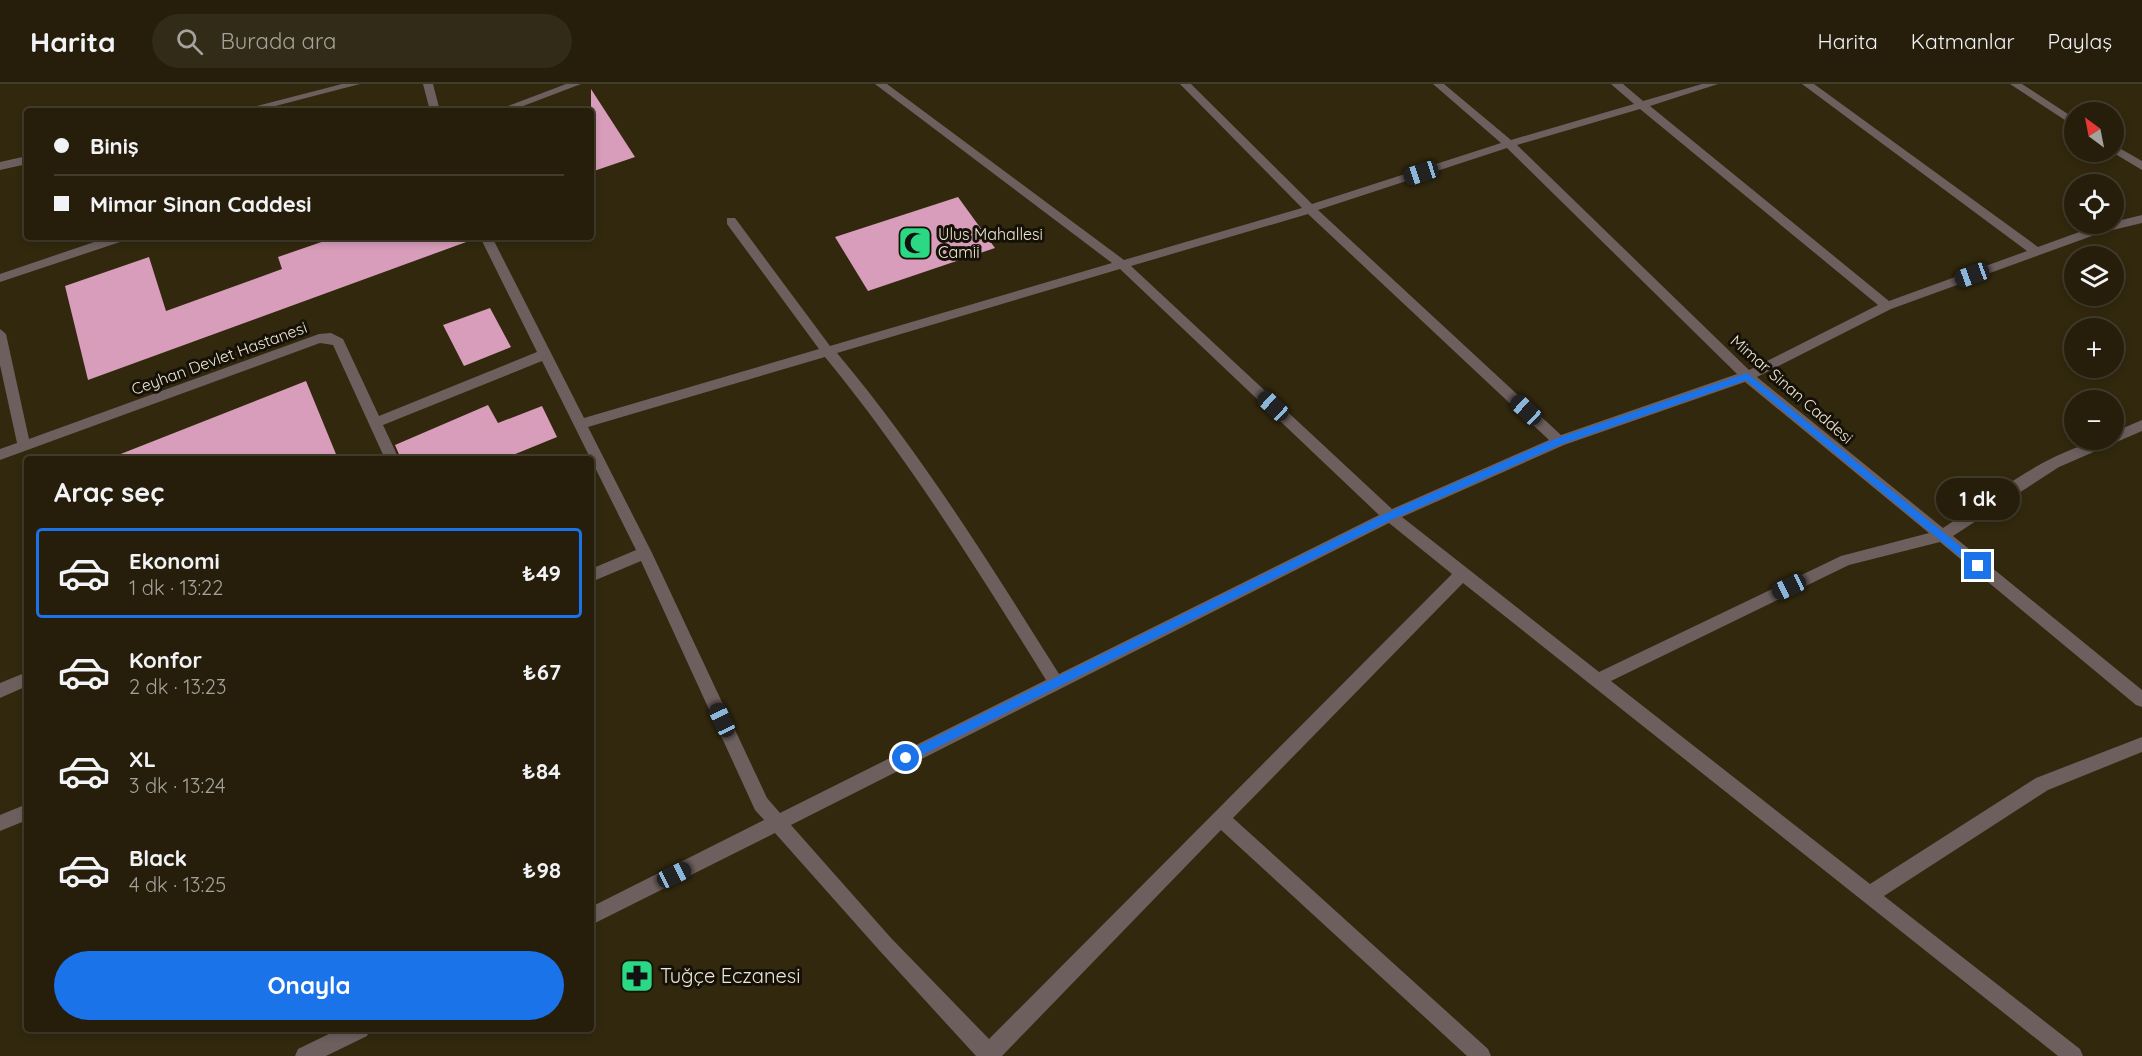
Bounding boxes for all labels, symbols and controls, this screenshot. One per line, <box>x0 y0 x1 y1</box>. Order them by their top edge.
search box <box>152 14 572 68</box>
text: Harita <box>30 24 116 59</box>
icon: search <box>173 25 206 58</box>
text: Burada ara <box>221 27 336 55</box>
text: Harita <box>1818 28 1878 54</box>
text: Katmanlar <box>1911 28 2015 54</box>
text: Paylaş <box>2048 28 2112 54</box>
north arrow <box>2064 102 2124 162</box>
map controls <box>2064 102 2124 450</box>
text: Biniş <box>90 132 139 160</box>
car <box>1401 159 1441 187</box>
button: locate <box>2064 174 2124 234</box>
text: Mimar Sinan Caddesi <box>90 190 312 218</box>
place label: Ulus Mahallesi Camii <box>938 224 1043 262</box>
mosque icon: Ulus Mahallesi Camii <box>897 225 933 261</box>
button: layers <box>2064 246 2124 306</box>
car <box>1952 260 1992 290</box>
street label: Ceyhan Devlet Hastanesi <box>128 317 310 399</box>
button: + <box>2064 318 2124 378</box>
street label: Mimar Sinan Caddesi <box>1727 330 1857 448</box>
car <box>1254 387 1292 425</box>
button: − <box>2064 390 2124 450</box>
car <box>1507 391 1545 429</box>
text: Araç seç <box>54 475 164 509</box>
callout: 1 dk <box>1936 479 2020 521</box>
text: 1 dk <box>1959 486 1997 511</box>
icon: car <box>57 546 111 600</box>
text: Ekonomi <box>129 547 220 575</box>
route end <box>1964 552 1991 579</box>
text: ₺49 <box>522 559 561 587</box>
car <box>1769 571 1809 603</box>
text: 1 dk · 13:22 <box>129 575 223 600</box>
icon: car <box>57 645 111 699</box>
text: Konfor <box>129 646 202 674</box>
text: ₺67 <box>523 658 561 686</box>
text: 2 dk · 13:23 <box>129 674 226 699</box>
car <box>706 700 738 740</box>
icon: car <box>57 744 111 798</box>
route start <box>892 744 919 771</box>
text: XL <box>129 745 156 773</box>
text: ₺84 <box>522 757 561 785</box>
text: 3 dk · 13:24 <box>129 773 226 798</box>
icon: car <box>57 843 111 897</box>
text: Black <box>129 844 187 872</box>
text: ₺98 <box>523 856 561 884</box>
car <box>654 859 694 891</box>
text: 4 dk · 13:25 <box>129 872 226 897</box>
button: Onayla <box>54 951 564 1020</box>
pharmacy icon: Tuğçe Eczanesi <box>619 958 655 994</box>
place label: Tuğçe Eczanesi <box>660 963 801 988</box>

